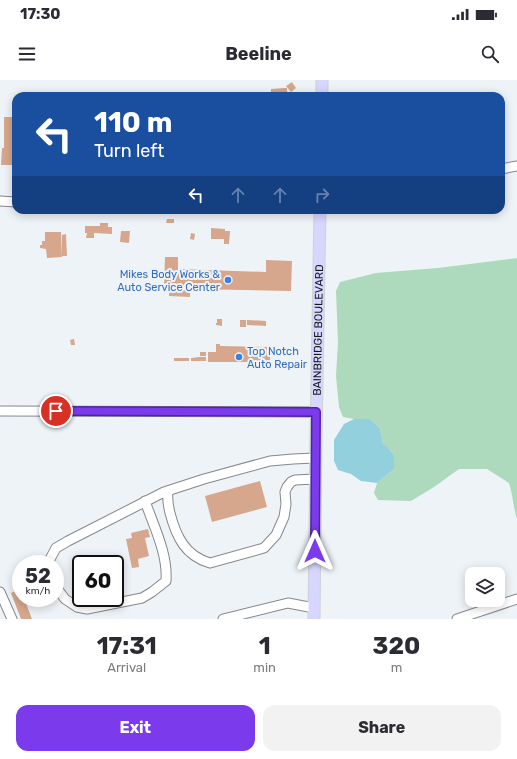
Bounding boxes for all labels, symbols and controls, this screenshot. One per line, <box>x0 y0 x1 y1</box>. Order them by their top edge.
text: 17:30 <box>20 5 61 23</box>
icon: menu <box>16 43 38 65</box>
text: Beeline <box>225 43 292 65</box>
icon: search <box>479 43 501 65</box>
text: 110 m <box>94 106 172 139</box>
icon: left <box>28 108 80 160</box>
text: Turn left <box>94 140 164 162</box>
icon: left <box>185 184 207 206</box>
icon: ahead <box>227 184 249 206</box>
icon: ahead <box>269 184 291 206</box>
icon: right <box>311 184 333 206</box>
street label: BAINBRIDGE BOULEVARD <box>310 264 326 396</box>
place label: Mikes Body Works & Auto Service Center <box>117 268 221 294</box>
marker: Mikes Body Works & Auto Service Center <box>223 275 233 285</box>
place label: Top Notch Auto Repair <box>247 345 308 371</box>
marker: Top Notch Auto Repair <box>234 352 244 362</box>
pin <box>39 394 73 428</box>
icon: arrive <box>45 400 67 422</box>
position arrow <box>294 530 336 572</box>
speed limit sign: 60 <box>72 555 124 607</box>
text: 52 <box>25 564 51 588</box>
map controls <box>465 567 505 607</box>
button: layers <box>465 567 505 607</box>
text: km/h <box>26 585 50 597</box>
text: 17:31 <box>97 632 157 660</box>
text: 1 <box>259 632 271 660</box>
text: 320 <box>373 632 420 660</box>
text: Arrival <box>107 660 146 675</box>
text: min <box>253 660 276 675</box>
text: m <box>391 660 402 675</box>
button: Exit <box>16 705 255 751</box>
button: Share <box>263 705 501 751</box>

